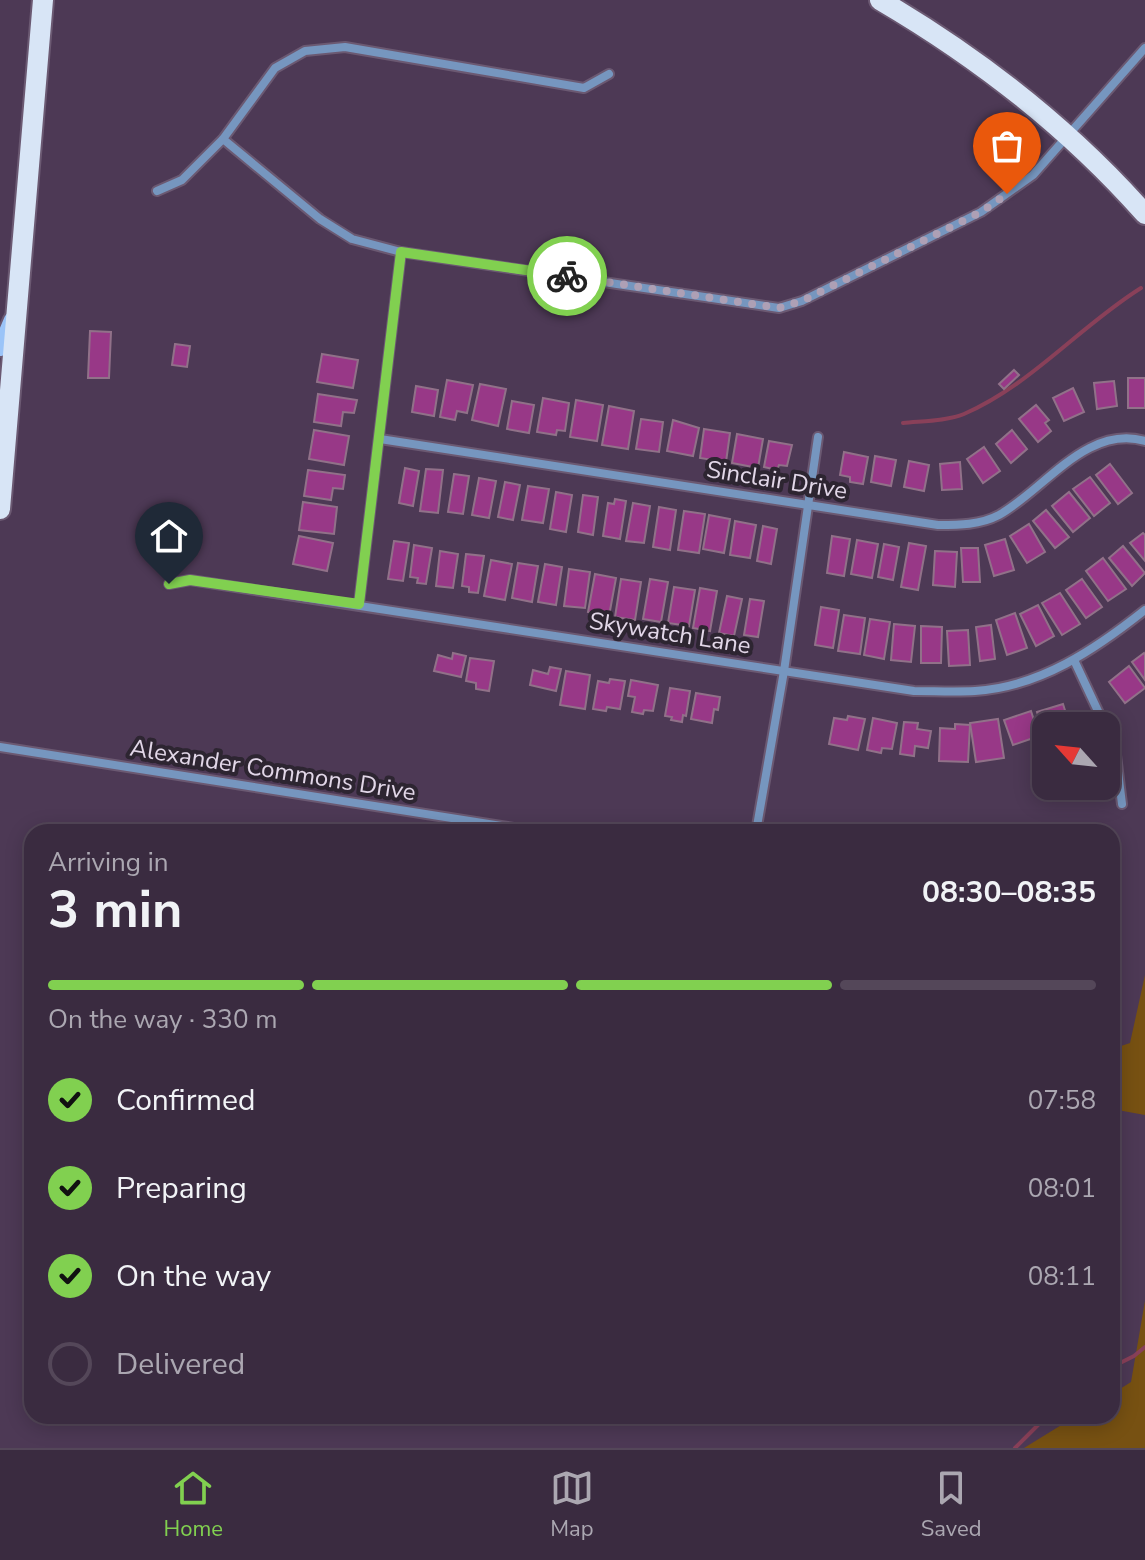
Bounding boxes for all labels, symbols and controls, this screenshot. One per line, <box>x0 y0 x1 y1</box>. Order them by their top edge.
pin <box>973 112 1041 194</box>
icon: bag <box>985 124 1029 168</box>
courier <box>527 236 607 316</box>
icon: bike <box>545 254 589 298</box>
street label: Sinclair Drive <box>704 453 850 507</box>
pin <box>135 502 203 584</box>
icon: home <box>147 514 191 558</box>
street label: Skywatch Lane <box>587 604 753 662</box>
north arrow <box>1032 712 1120 800</box>
map controls <box>1032 712 1120 800</box>
street label: Alexander Commons Drive <box>128 732 418 808</box>
text: Arriving in <box>48 845 169 880</box>
text: 08:30–08:35 <box>922 872 1096 913</box>
text: 3 min <box>48 874 183 945</box>
text: On the way · 330 m <box>48 1002 277 1037</box>
icon: check <box>48 1078 92 1122</box>
text: Confirmed <box>116 1080 256 1121</box>
text: 07:58 <box>1028 1083 1096 1118</box>
icon: check <box>48 1166 92 1210</box>
text: Preparing <box>116 1168 247 1209</box>
text: 08:01 <box>1028 1171 1096 1206</box>
icon: check <box>48 1254 92 1298</box>
text: On the way <box>116 1256 271 1297</box>
text: 08:11 <box>1028 1259 1096 1294</box>
text: Delivered <box>116 1344 245 1385</box>
tab: Home <box>163 1466 223 1544</box>
tab: Map <box>550 1466 594 1544</box>
tab: Saved <box>921 1466 982 1544</box>

